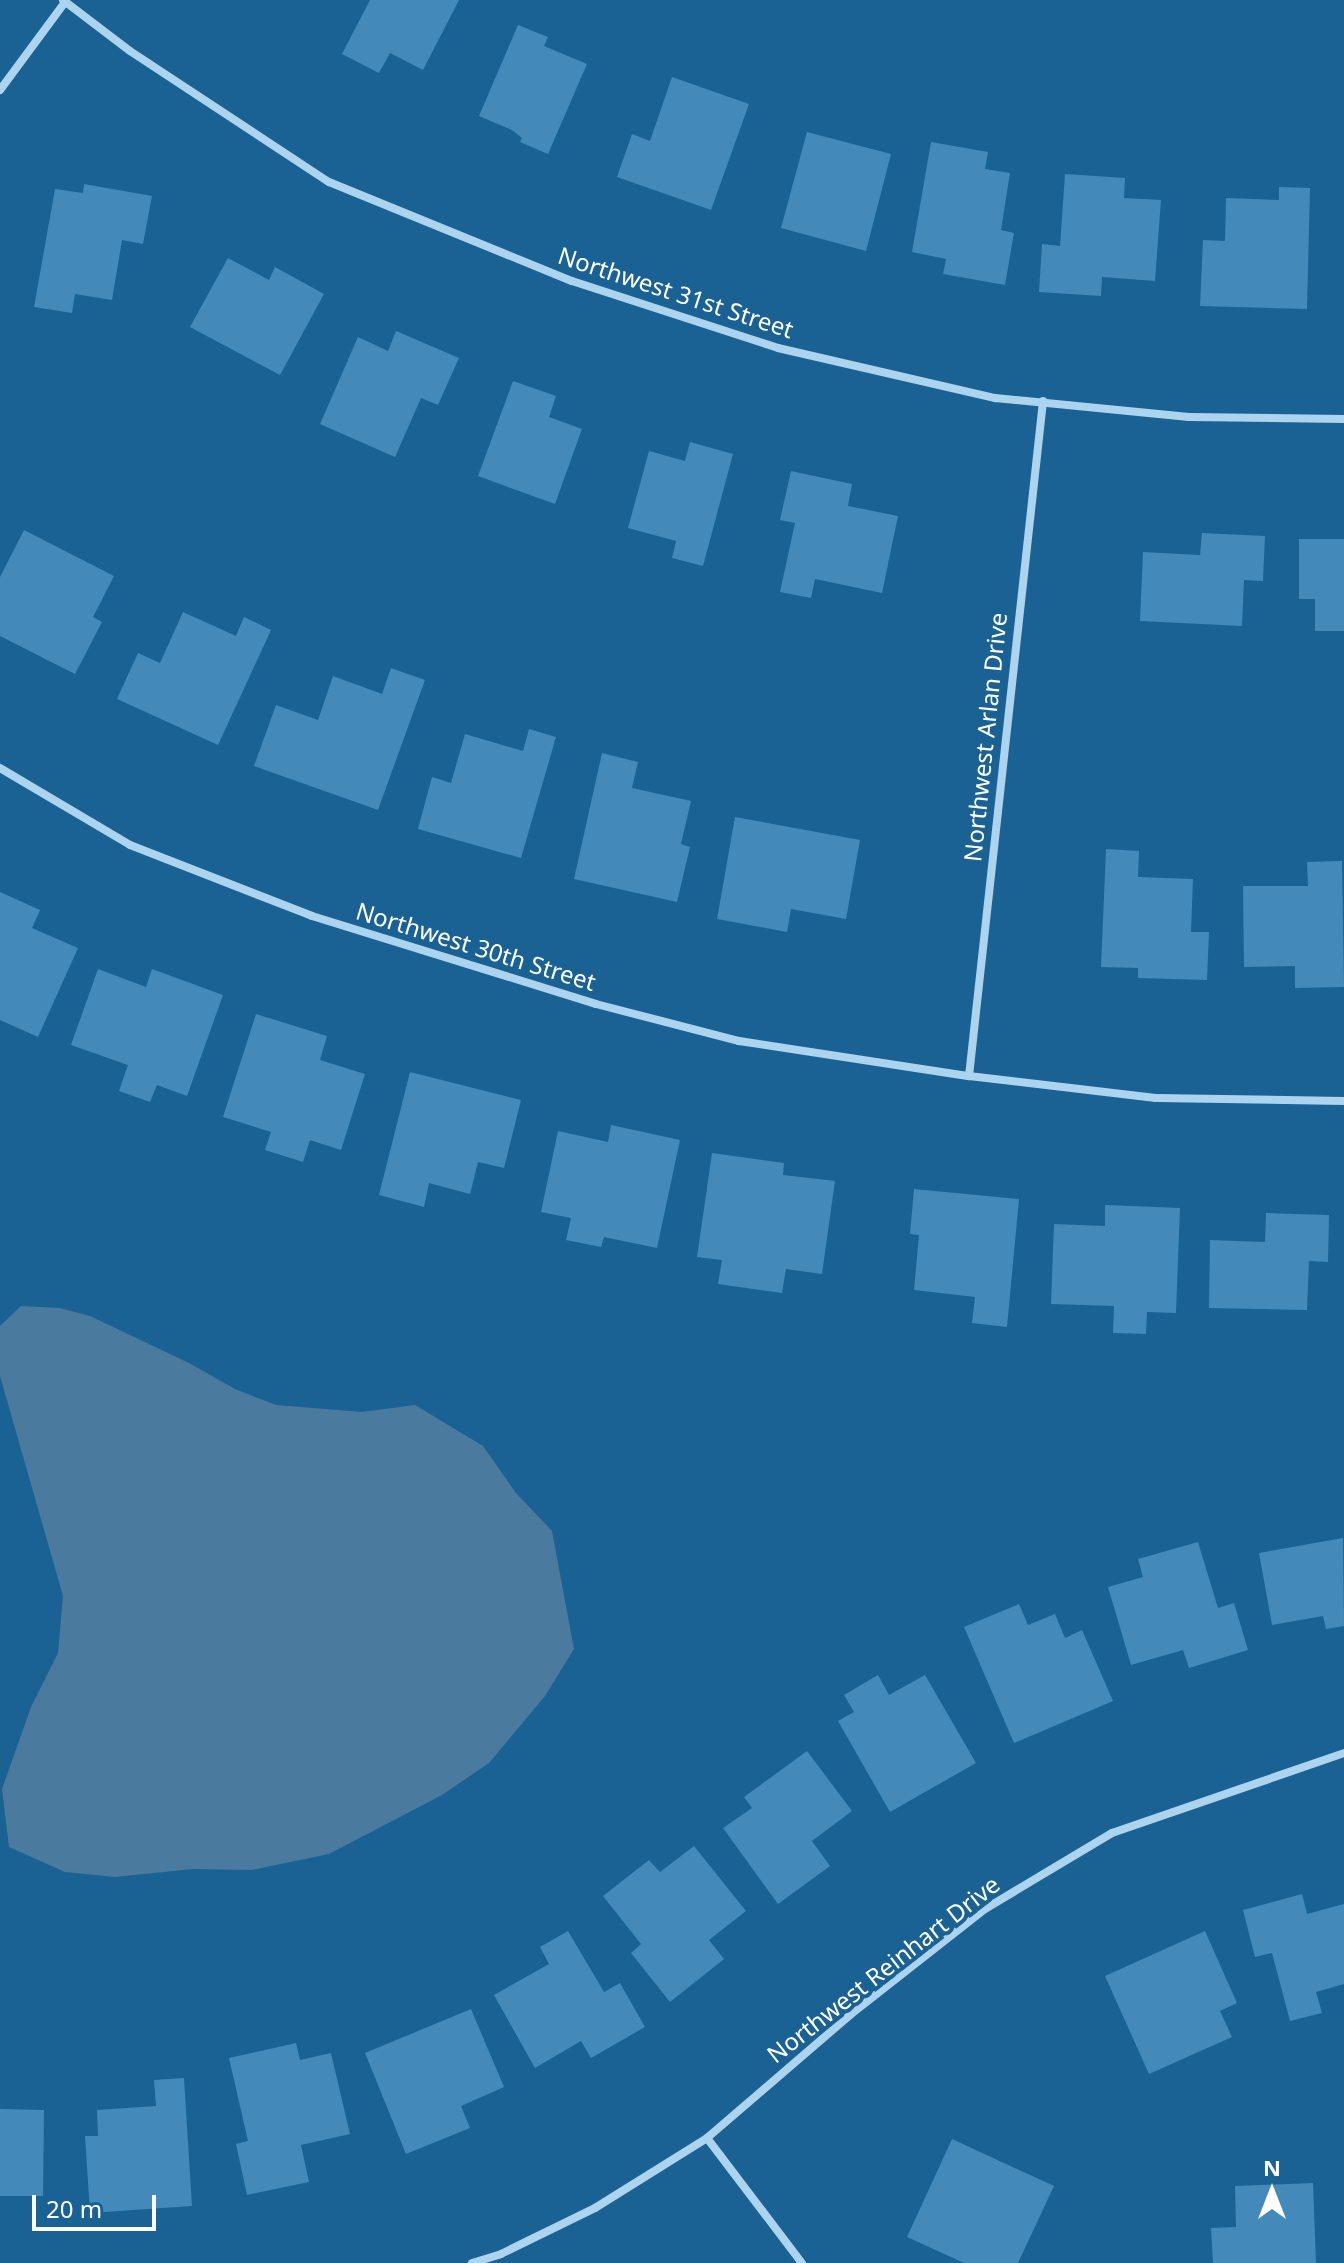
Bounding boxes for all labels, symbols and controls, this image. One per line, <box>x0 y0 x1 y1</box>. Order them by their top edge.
street label: Northwest 31st Street <box>555 240 797 344</box>
street label: Northwest Arlan Drive <box>958 611 1012 863</box>
street label: Northwest 30th Street <box>353 896 599 996</box>
street label: Northwest Reinhart Drive <box>761 1869 1005 2069</box>
north arrow <box>1232 2151 1312 2231</box>
text: N <box>1263 2152 1281 2182</box>
scale bar <box>36 2179 160 2229</box>
text: 20 m <box>46 2192 102 2225</box>

